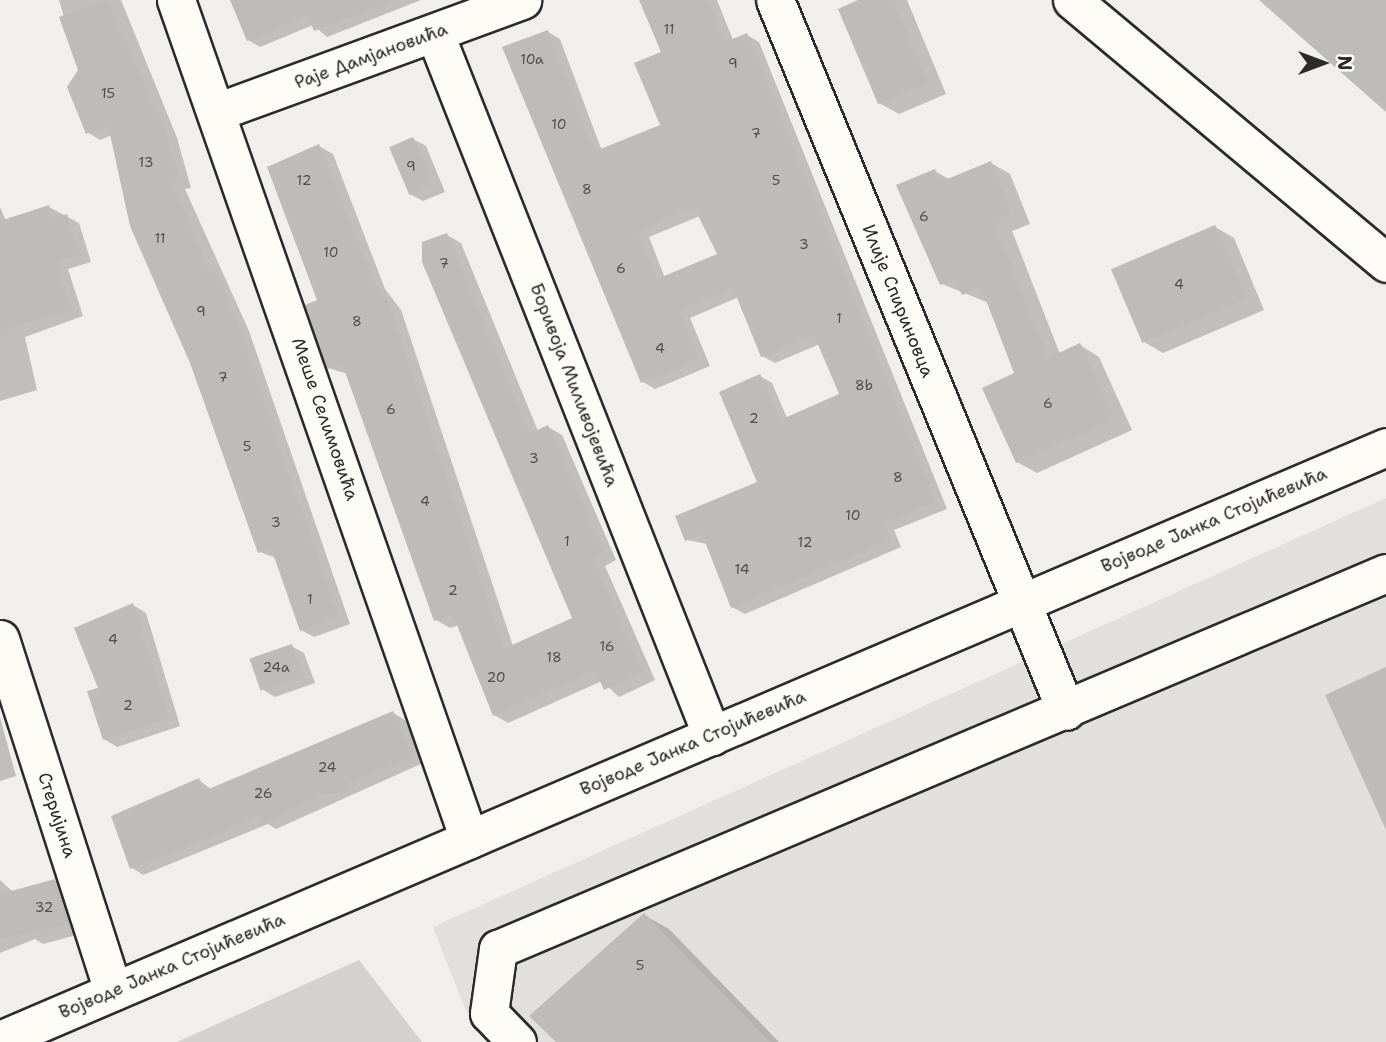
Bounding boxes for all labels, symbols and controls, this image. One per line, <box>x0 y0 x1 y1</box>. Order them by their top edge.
street label: Раје Дамјановића <box>292 18 450 94</box>
house number: 11 <box>663 21 675 37</box>
north arrow <box>1288 28 1358 98</box>
house number: 10a <box>520 51 544 67</box>
house number: 9 <box>728 55 738 71</box>
text: N <box>1332 55 1357 71</box>
house number: 15 <box>101 85 115 101</box>
house number: 10 <box>551 116 567 132</box>
house number: 7 <box>751 125 761 141</box>
house number: 13 <box>139 154 153 170</box>
house number: 9 <box>406 158 416 174</box>
house number: 12 <box>297 172 311 188</box>
house number: 5 <box>772 172 780 188</box>
house number: 8 <box>582 181 592 197</box>
house number: 6 <box>919 208 929 224</box>
street label: Илије Спириновца <box>857 221 939 381</box>
house number: 11 <box>154 230 166 246</box>
house number: 3 <box>799 236 809 252</box>
house number: 10 <box>323 244 339 260</box>
house number: 7 <box>439 255 449 271</box>
house number: 6 <box>616 260 626 276</box>
house number: 4 <box>1174 276 1184 292</box>
street label: Боривоја Миливојевића <box>525 280 623 490</box>
house number: 9 <box>196 303 206 319</box>
house number: 1 <box>836 310 842 326</box>
house number: 8 <box>352 313 362 329</box>
street label: Меше Селимовића <box>287 335 363 503</box>
house number: 4 <box>655 340 665 356</box>
house number: 7 <box>218 369 228 385</box>
house number: 8b <box>855 377 873 393</box>
house number: 6 <box>1043 395 1053 411</box>
house number: 6 <box>386 401 396 417</box>
house number: 2 <box>749 410 759 426</box>
house number: 5 <box>243 438 251 454</box>
house number: 3 <box>529 450 539 466</box>
street label: Војводе Јанка Стојићевића <box>1098 463 1330 577</box>
house number: 8 <box>893 469 903 485</box>
house number: 4 <box>420 493 430 509</box>
house number: 10 <box>845 507 861 523</box>
house number: 3 <box>271 514 281 530</box>
house number: 1 <box>564 533 570 549</box>
house number: 12 <box>798 534 812 550</box>
house number: 14 <box>734 561 750 577</box>
house number: 2 <box>448 582 458 598</box>
house number: 1 <box>307 591 313 607</box>
house number: 4 <box>108 631 118 647</box>
house number: 16 <box>599 638 615 654</box>
house number: 18 <box>546 649 562 665</box>
house number: 24a <box>262 659 290 675</box>
house number: 20 <box>486 669 506 685</box>
street label: Војводе Јанка Стојићевића <box>577 686 809 800</box>
house number: 2 <box>123 697 133 713</box>
house number: 24 <box>318 759 336 775</box>
street label: Стеријина <box>33 770 81 860</box>
house number: 26 <box>254 785 272 801</box>
house number: 32 <box>35 899 53 915</box>
street label: Војводе Јанка Стојићевића <box>56 909 288 1023</box>
house number: 5 <box>636 957 644 973</box>

